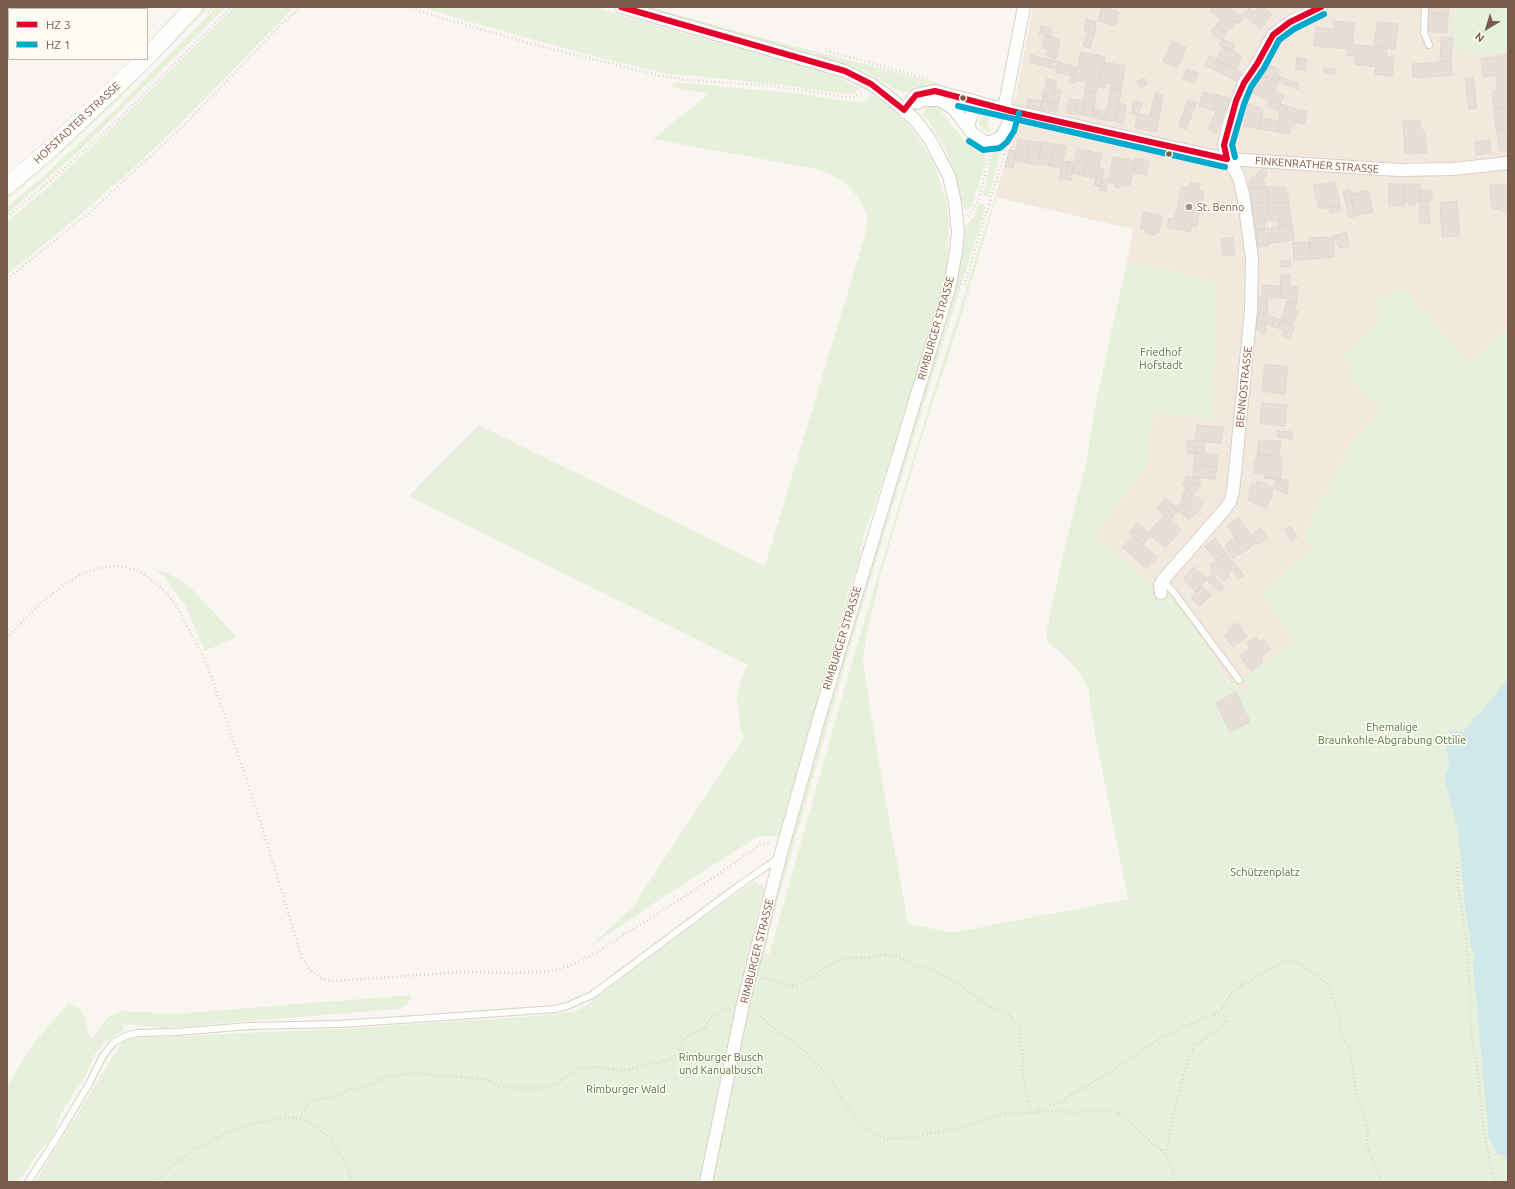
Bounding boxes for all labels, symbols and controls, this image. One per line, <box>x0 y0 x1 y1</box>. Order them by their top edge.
legend <box>8 8 148 60</box>
north arrow <box>1467 8 1507 48</box>
text: HZ 3 <box>46 18 71 31</box>
text: N <box>1473 30 1487 45</box>
text: HZ 1 <box>46 38 71 51</box>
street label: HOFSTADTER STRASSE <box>31 79 123 167</box>
unlabelled marker <box>958 93 968 103</box>
unlabelled marker <box>1164 149 1174 159</box>
street label: FINKENRATHER STRASSE <box>1255 154 1379 176</box>
place label: St. Benno <box>1197 200 1244 214</box>
marker: St. Benno <box>1184 202 1194 212</box>
street label: RIMBURGER STRASSE <box>915 275 957 381</box>
park label: Friedhof Hofstadt <box>1139 345 1183 371</box>
street label: BENNOSTRASSE <box>1233 346 1255 428</box>
street label: RIMBURGER STRASSE <box>820 585 864 691</box>
park label: Ehemalige Braunkohle-Abgrabung Ottilie <box>1318 720 1466 746</box>
park label: Schützenplatz <box>1230 865 1300 879</box>
street label: RIMBURGER STRASSE <box>738 897 776 1005</box>
park label: Rimburger Busch und Kanualbusch <box>679 1050 763 1076</box>
park label: Rimburger Wald <box>586 1082 666 1096</box>

